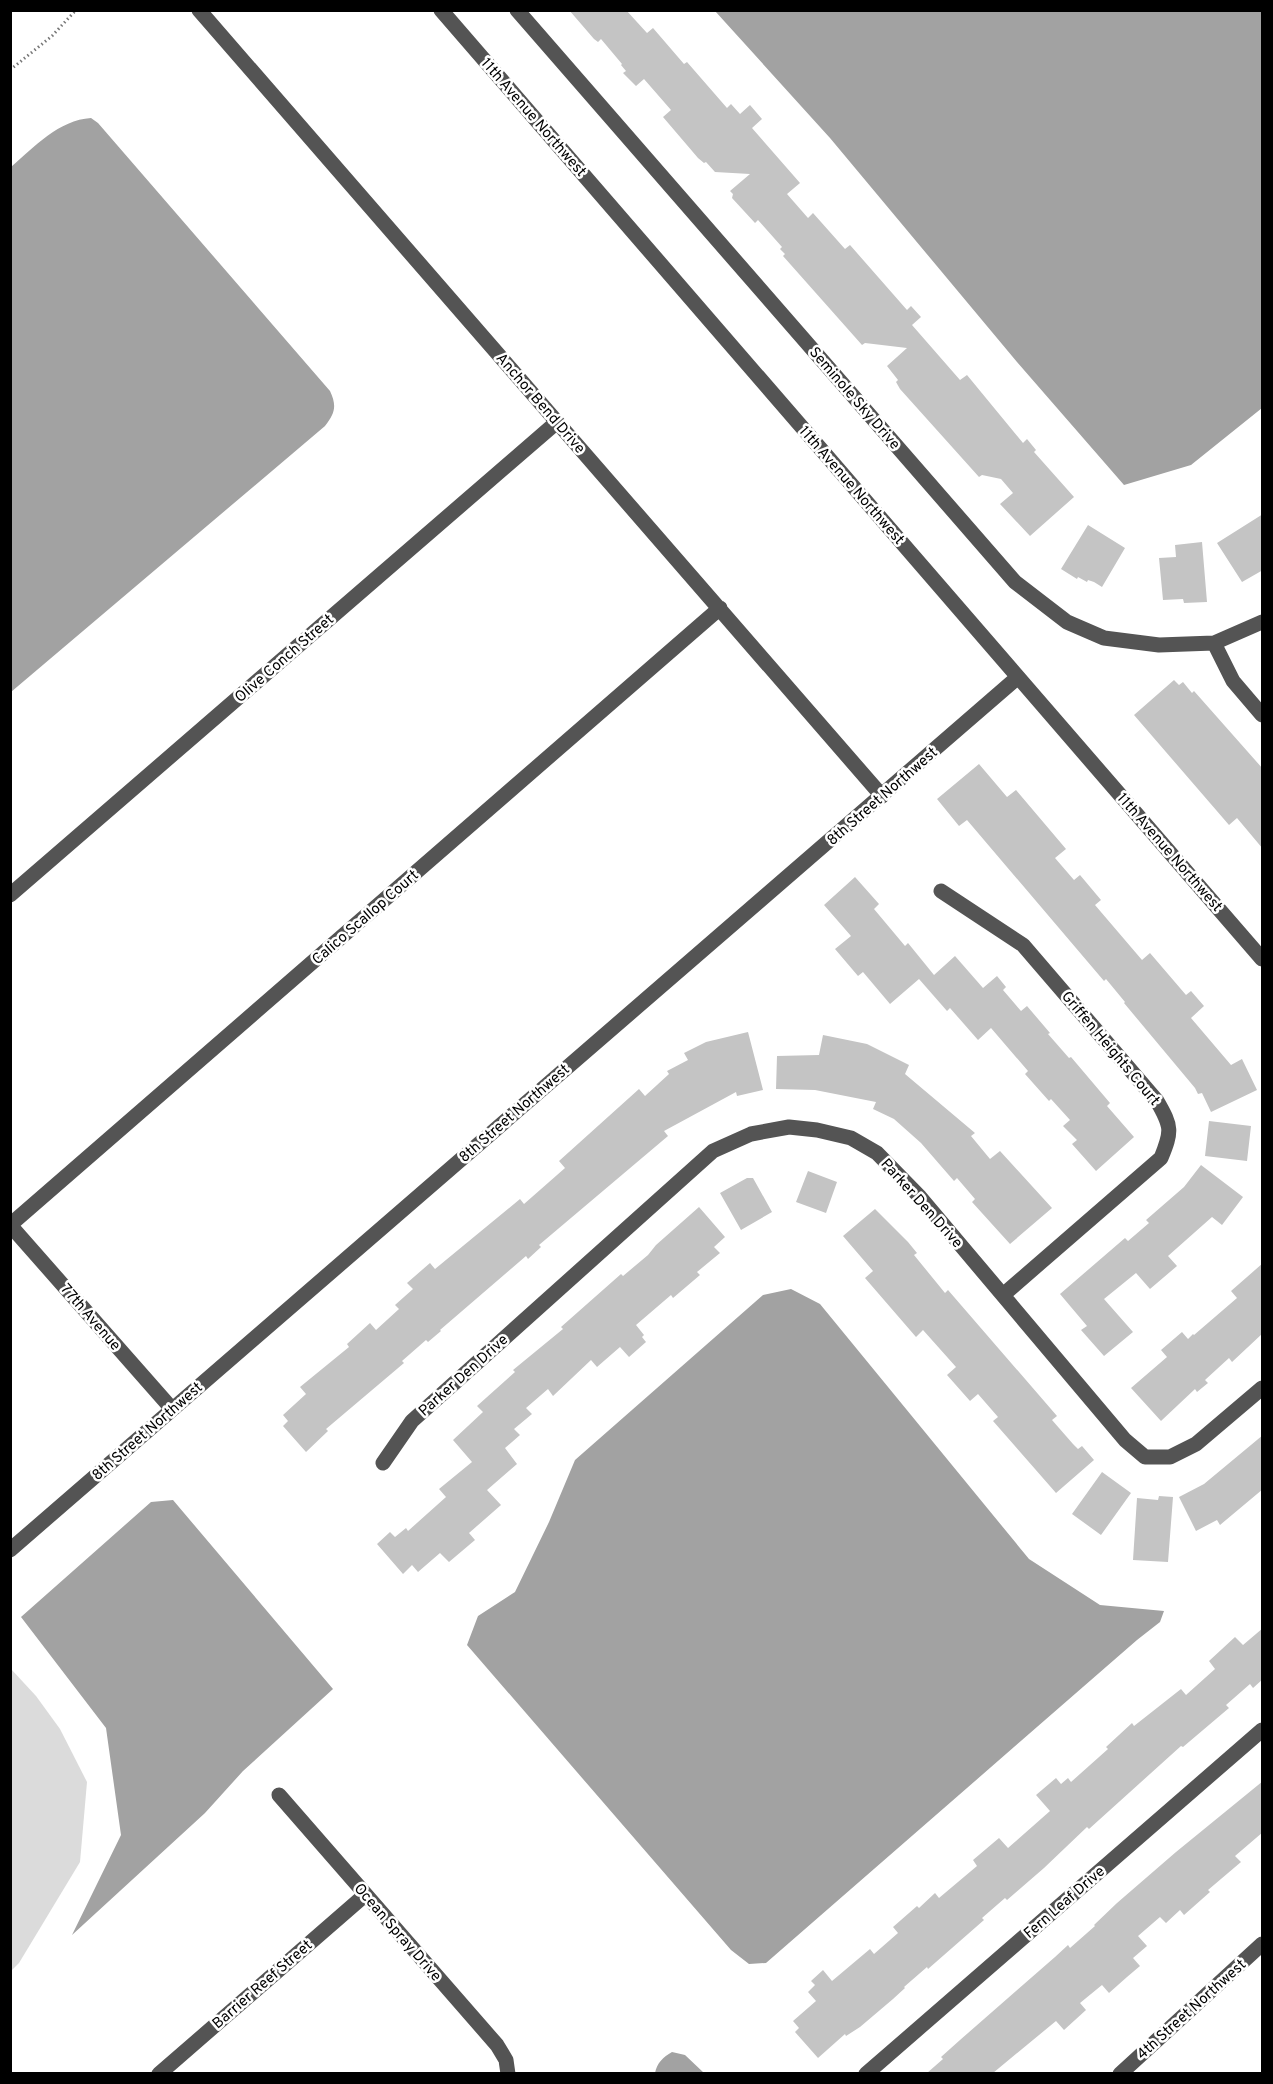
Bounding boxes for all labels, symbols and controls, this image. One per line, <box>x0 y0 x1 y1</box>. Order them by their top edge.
street label: 11th Avenue Northwest <box>476 55 590 181</box>
street label: Seminole Sky Drive <box>804 344 904 454</box>
street label: Anchor Bend Drive <box>491 350 589 458</box>
street label: 11th Avenue Northwest <box>794 423 908 549</box>
street label: Olive Conch Street <box>231 611 339 707</box>
street label: 8th Street Northwest <box>824 744 942 850</box>
street label: 11th Avenue Northwest <box>1112 790 1226 916</box>
street label: Calico Scallop Court <box>309 867 423 970</box>
street label: Griffen Heights Court <box>1056 988 1163 1110</box>
street label: 8th Street Northwest <box>456 1061 574 1167</box>
street label: Parker Den Drive <box>876 1155 966 1253</box>
street label: 77th Avenue <box>56 1281 124 1355</box>
street label: Parker Den Drive <box>415 1331 513 1421</box>
street label: 8th Street Northwest <box>89 1379 207 1485</box>
street label: Fern Leaf Drive <box>1020 1863 1110 1944</box>
street label: Ocean Spray Drive <box>349 1880 445 1986</box>
street label: Barrier Reef Street <box>209 1936 317 2034</box>
street label: 4th Street Northwest <box>1133 1956 1251 2064</box>

